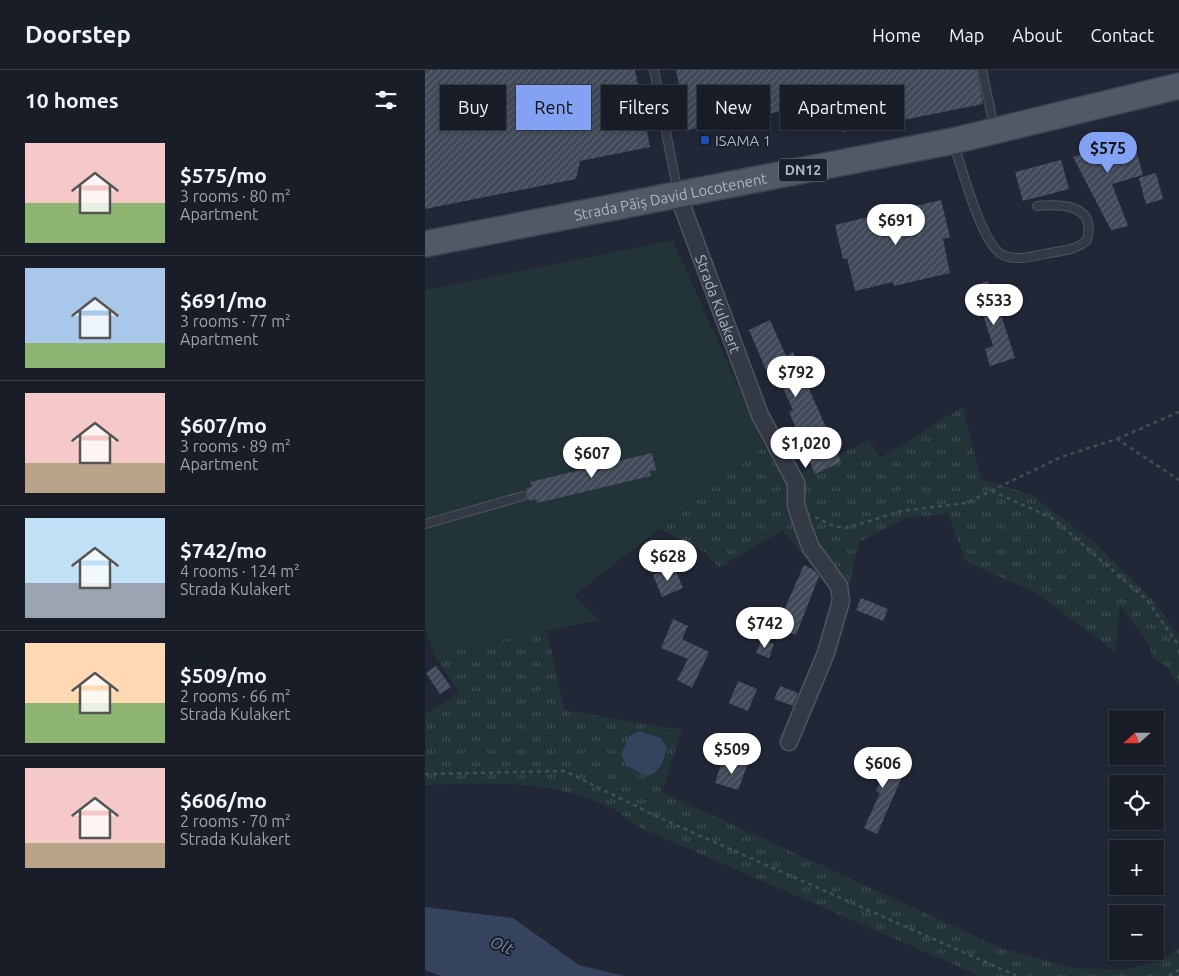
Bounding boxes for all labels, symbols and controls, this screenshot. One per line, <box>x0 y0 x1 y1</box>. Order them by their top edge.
text: Doorstep <box>25 21 131 48</box>
text: Home <box>872 25 921 45</box>
text: Map <box>949 25 984 45</box>
text: About <box>1012 25 1062 45</box>
text: Contact <box>1090 25 1154 45</box>
chip: Buy <box>440 85 506 130</box>
chip: Rent <box>516 85 591 130</box>
chip: Filters <box>601 85 687 130</box>
chip: New <box>697 85 770 130</box>
chip: Apartment <box>780 85 904 130</box>
icon: filters <box>372 86 400 114</box>
text: 10 homes <box>25 88 119 112</box>
place label: ISAMA 1 <box>715 132 771 149</box>
pin: $575 <box>1078 132 1138 174</box>
marker: ISAMA 1 <box>699 134 711 146</box>
text: $575 <box>1090 139 1126 157</box>
road number: DN12 <box>779 158 827 182</box>
icon: home <box>65 163 125 223</box>
text: $575/mo <box>180 163 267 187</box>
street label: Strada Păiș David Locotenent <box>572 169 768 223</box>
text: 3 rooms · 80 m² <box>180 187 291 205</box>
pin: $691 <box>866 204 926 246</box>
text: Apartment <box>180 205 258 223</box>
text: $691 <box>878 211 914 229</box>
street label: Strada Kulakert <box>692 252 745 355</box>
pin: $533 <box>964 284 1024 326</box>
icon: home <box>65 288 125 348</box>
text: $691/mo <box>180 288 267 312</box>
text: $533 <box>976 291 1012 309</box>
text: 3 rooms · 77 m² <box>180 312 291 330</box>
text: Apartment <box>180 330 258 348</box>
pin: $792 <box>766 356 826 398</box>
text: $792 <box>778 363 814 381</box>
icon: home <box>65 413 125 473</box>
text: $607/mo <box>180 413 267 437</box>
pin: $1,020 <box>765 426 847 469</box>
text: $1,020 <box>781 434 831 452</box>
pin: $607 <box>562 436 622 479</box>
text: 3 rooms · 89 m² <box>180 437 291 455</box>
text: $607 <box>574 444 610 462</box>
text: Apartment <box>180 455 258 473</box>
icon: home <box>65 538 125 598</box>
text: $742/mo <box>180 538 267 562</box>
pin: $628 <box>638 540 698 582</box>
text: $628 <box>650 547 686 565</box>
text: 4 rooms · 124 m² <box>180 562 300 580</box>
text: Strada Kulakert <box>180 580 290 598</box>
pin: $742 <box>735 606 795 649</box>
text: $742 <box>747 614 783 632</box>
icon: home <box>65 663 125 723</box>
text: $509/mo <box>180 663 267 687</box>
text: 2 rooms · 66 m² <box>180 687 291 705</box>
text: Strada Kulakert <box>180 705 290 723</box>
north arrow <box>1109 710 1164 765</box>
map controls <box>1109 710 1164 960</box>
pin: $509 <box>702 732 762 775</box>
text: $509 <box>714 740 750 758</box>
pin: $606 <box>853 746 913 789</box>
text: $606 <box>865 754 901 772</box>
button: locate <box>1109 775 1164 830</box>
icon: home <box>65 788 125 848</box>
text: $606/mo <box>180 788 267 812</box>
text: 2 rooms · 70 m² <box>180 812 291 830</box>
text: Strada Kulakert <box>180 830 290 848</box>
button: + <box>1109 840 1164 895</box>
button: − <box>1109 905 1164 960</box>
water label: Olt <box>488 932 517 958</box>

